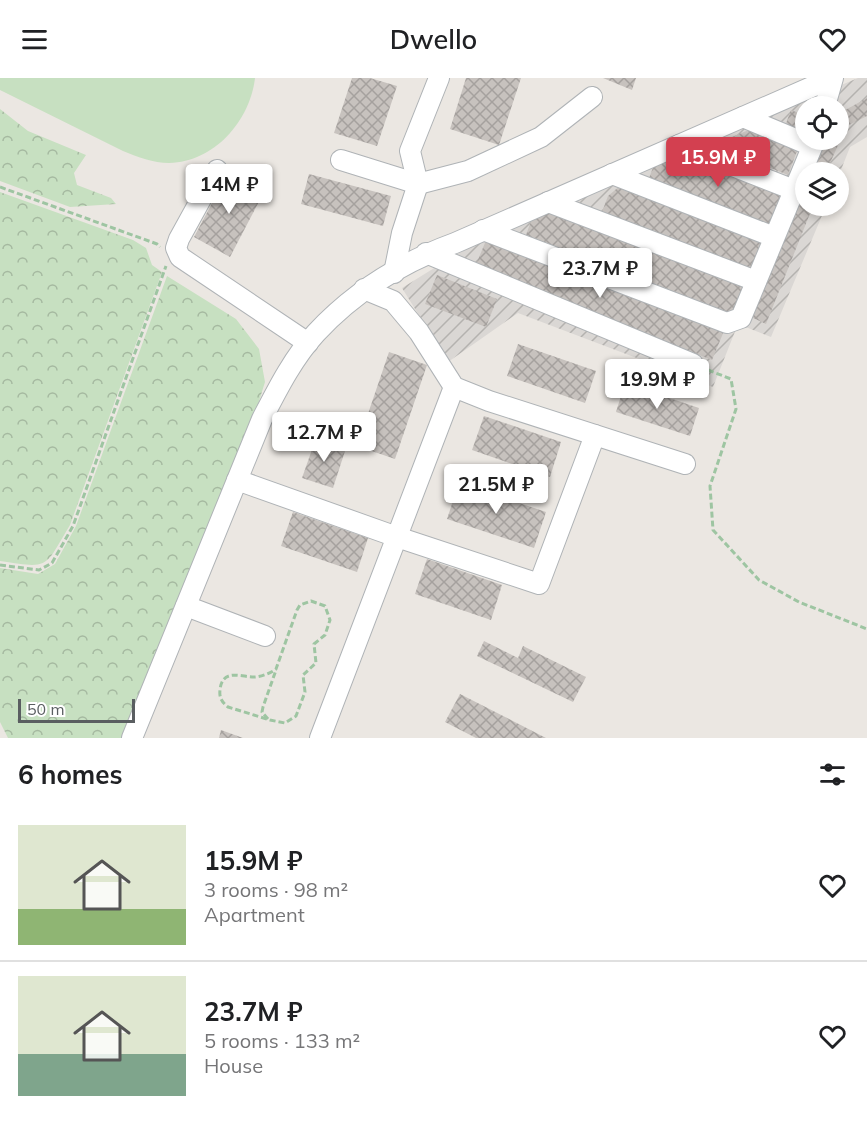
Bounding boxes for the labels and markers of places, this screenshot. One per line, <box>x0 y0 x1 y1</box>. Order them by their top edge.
pin: 15.9M ₽ <box>663 137 773 188</box>
pin: 14M ₽ <box>187 164 271 215</box>
pin: 23.7M ₽ <box>545 248 655 299</box>
pin: 19.9M ₽ <box>602 359 712 410</box>
pin: 12.7M ₽ <box>269 412 379 463</box>
pin: 21.5M ₽ <box>441 464 551 515</box>

